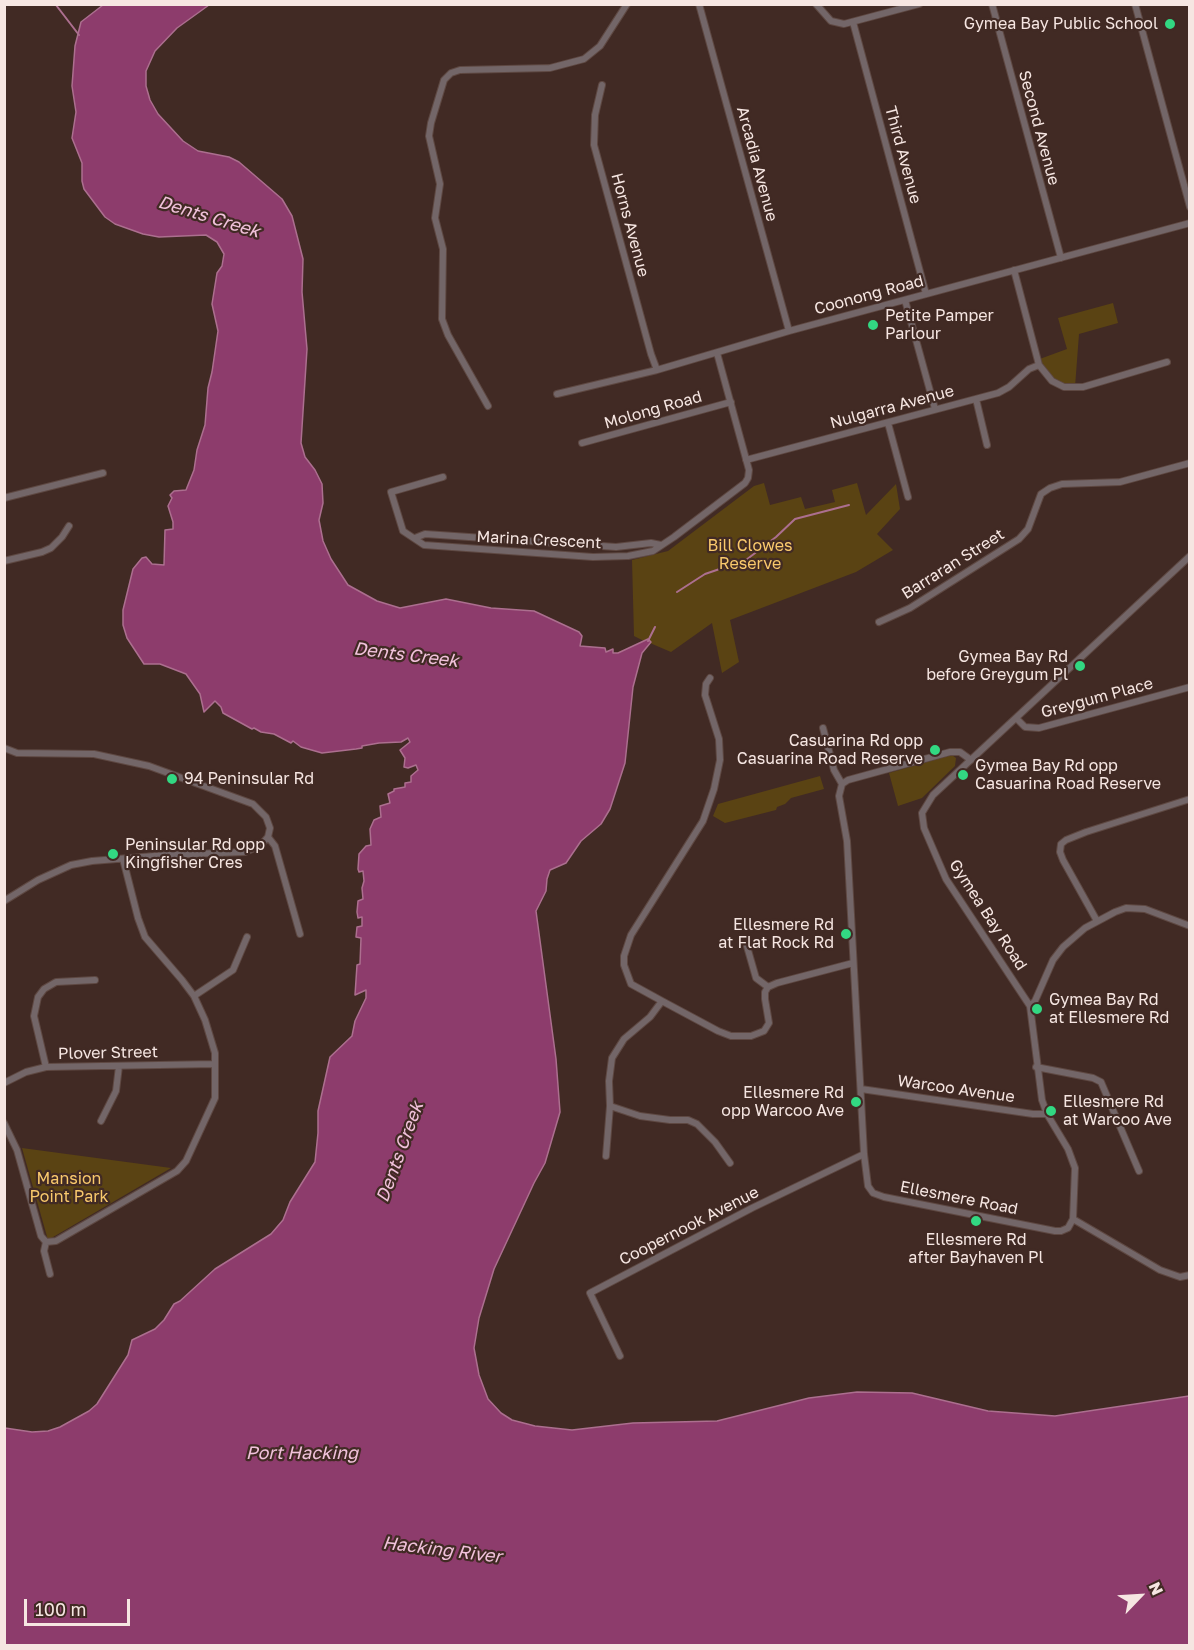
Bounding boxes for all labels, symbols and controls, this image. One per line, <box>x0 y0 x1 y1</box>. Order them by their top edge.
place label: Gymea Bay Public School <box>964 14 1158 34</box>
marker: Gymea Bay Public School <box>1163 17 1177 31</box>
street label: Second Avenue <box>1014 69 1064 187</box>
street label: Arcadia Avenue <box>732 104 782 224</box>
street label: Third Avenue <box>881 104 925 206</box>
street label: Horns Avenue <box>607 171 653 279</box>
water label: Dents Creek <box>155 191 263 243</box>
street label: Coonong Road <box>812 271 926 319</box>
place label: Petite Pamper Parlour <box>885 306 994 344</box>
marker: Petite Pamper Parlour <box>866 318 880 332</box>
street label: Nulgarra Avenue <box>828 381 956 433</box>
street label: Molong Road <box>602 387 704 433</box>
street label: Barraran Street <box>898 525 1008 603</box>
street label: Marina Crescent <box>476 527 602 553</box>
park label: Bill Clowes Reserve <box>707 536 793 574</box>
water label: Dents Creek <box>352 638 460 672</box>
place label: Gymea Bay Rd before Greygum Pl <box>926 647 1068 685</box>
marker: Gymea Bay Rd before Greygum Pl <box>1073 659 1087 673</box>
street label: Greygum Place <box>1039 674 1155 722</box>
place label: Casuarina Rd opp Casuarina Road Reserve <box>737 731 923 769</box>
marker: Casuarina Rd opp Casuarina Road Reserve <box>928 743 942 757</box>
place label: Gymea Bay Rd opp Casuarina Road Reserve <box>975 756 1161 794</box>
marker: Gymea Bay Rd opp Casuarina Road Reserve <box>956 768 970 782</box>
place label: 94 Peninsular Rd <box>184 769 314 789</box>
marker: 94 Peninsular Rd <box>165 772 179 786</box>
place label: Peninsular Rd opp Kingfisher Cres <box>125 835 265 873</box>
marker: Peninsular Rd opp Kingfisher Cres <box>106 847 120 861</box>
street label: Gymea Bay Road <box>945 856 1031 974</box>
place label: Ellesmere Rd at Flat Rock Rd <box>718 915 834 953</box>
marker: Ellesmere Rd at Flat Rock Rd <box>839 927 853 941</box>
place label: Gymea Bay Rd at Ellesmere Rd <box>1049 990 1169 1028</box>
marker: Gymea Bay Rd at Ellesmere Rd <box>1030 1002 1044 1016</box>
street label: Plover Street <box>58 1043 158 1063</box>
street label: Warcoo Avenue <box>896 1071 1016 1107</box>
place label: Ellesmere Rd opp Warcoo Ave <box>721 1083 844 1121</box>
place label: Ellesmere Rd at Warcoo Ave <box>1063 1092 1172 1130</box>
marker: Ellesmere Rd opp Warcoo Ave <box>849 1095 863 1109</box>
water label: Dents Creek <box>372 1099 428 1205</box>
marker: Ellesmere Rd at Warcoo Ave <box>1044 1104 1058 1118</box>
park label: Mansion Point Park <box>30 1169 108 1207</box>
street label: Ellesmere Road <box>898 1177 1020 1219</box>
street label: Coopernook Avenue <box>616 1182 762 1270</box>
marker: Ellesmere Rd after Bayhaven Pl <box>969 1214 983 1228</box>
place label: Ellesmere Rd after Bayhaven Pl <box>908 1230 1044 1268</box>
water label: Port Hacking <box>246 1442 358 1464</box>
water label: Hacking River <box>381 1532 503 1568</box>
north arrow <box>1110 1566 1170 1626</box>
text: N <box>1145 1579 1168 1598</box>
scale bar <box>27 1587 134 1625</box>
text: 100 m <box>35 1598 86 1620</box>

